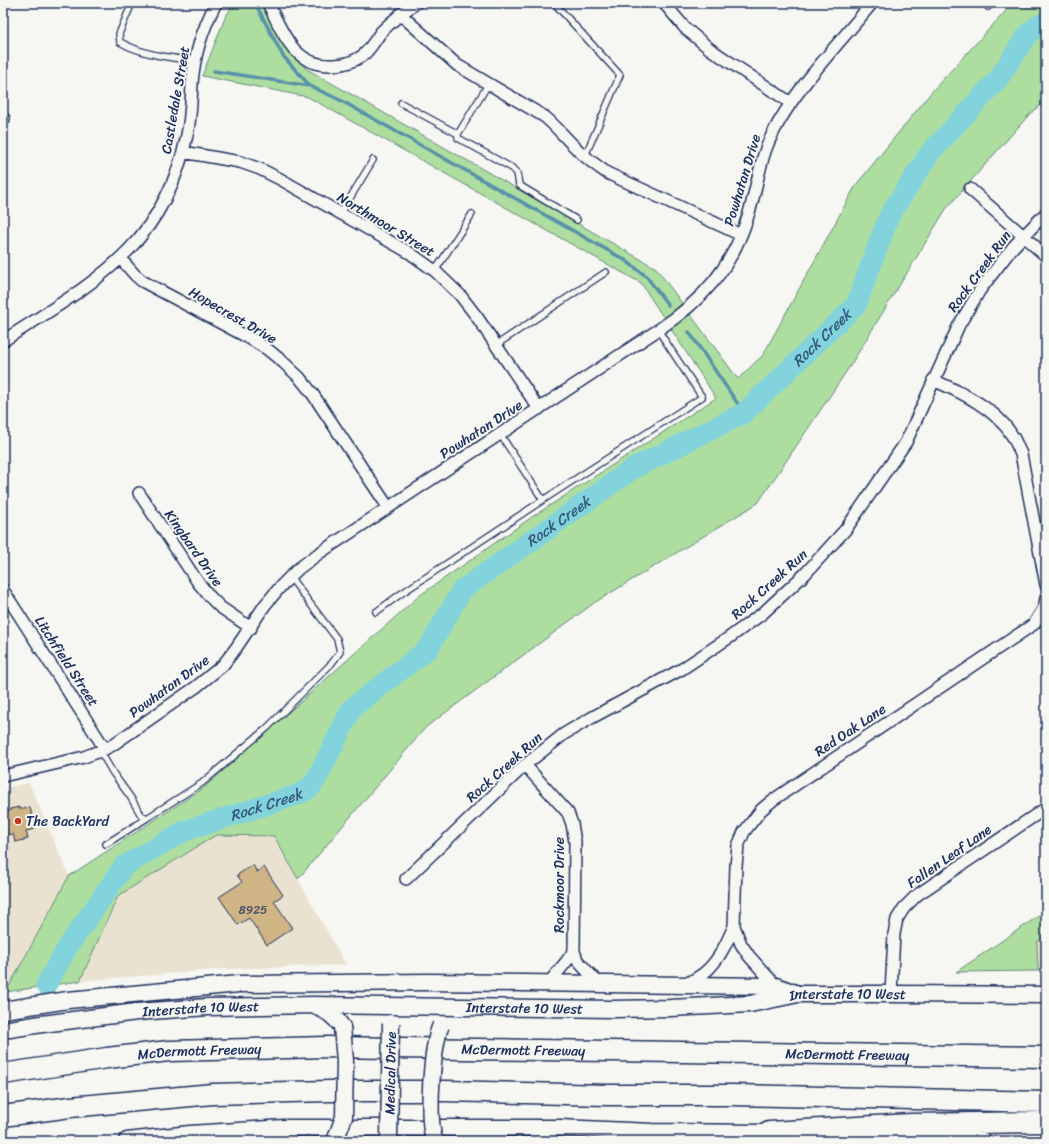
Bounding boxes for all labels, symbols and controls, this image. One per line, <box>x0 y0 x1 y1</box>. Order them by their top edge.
street label: Castledale Street <box>154 44 197 156</box>
street label: Powhatan Drive <box>717 131 768 229</box>
street label: Northmoor Street <box>332 185 440 264</box>
street label: Rock Creek Run <box>941 225 1018 318</box>
street label: Hopecrest Drive <box>184 280 282 351</box>
water label: Rock Creek <box>786 301 859 373</box>
street label: Powhatan Drive <box>435 393 528 466</box>
water label: Rock Creek <box>520 488 598 554</box>
street label: Kingbard Drive <box>158 504 230 592</box>
street label: Rock Creek Run <box>725 542 814 626</box>
street label: Litchfield Street <box>28 611 105 712</box>
street label: Powhatan Drive <box>123 648 215 724</box>
street label: Red Oak Lane <box>809 697 891 764</box>
street label: Rock Creek Run <box>460 725 549 809</box>
water label: Rock Creek <box>227 780 309 829</box>
place label: The BackYard <box>26 809 110 834</box>
marker: The BackYard <box>13 816 23 826</box>
street label: Fallen Leaf Lane <box>902 818 997 895</box>
street label: Rockmoor Drive <box>547 837 572 933</box>
house number: 8925 <box>239 899 267 921</box>
street label: Interstate 10 West <box>786 982 906 1009</box>
street label: Interstate 10 West <box>140 994 259 1025</box>
street label: Interstate 10 West <box>465 995 583 1022</box>
street label: Medical Drive <box>377 1031 404 1115</box>
street label: McDermott Freeway <box>136 1037 263 1067</box>
street label: McDermott Freeway <box>461 1037 586 1064</box>
street label: McDermott Freeway <box>785 1041 910 1068</box>

